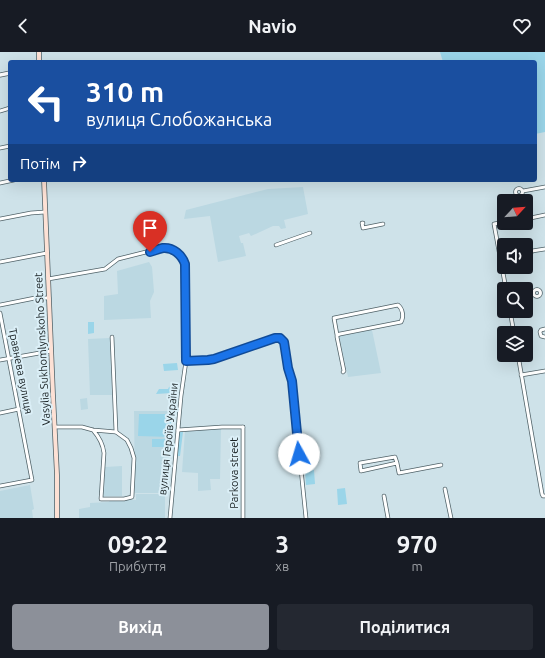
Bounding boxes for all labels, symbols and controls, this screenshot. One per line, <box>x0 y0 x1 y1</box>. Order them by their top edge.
icon: back <box>12 15 34 37</box>
icon: heart <box>511 15 533 37</box>
text: Navio <box>248 16 297 36</box>
icon: left <box>20 76 72 128</box>
text: 310 m <box>86 76 164 107</box>
text: вулиця Слобожанська <box>86 109 272 129</box>
icon: right <box>68 152 90 174</box>
text: Потім <box>20 155 60 172</box>
north arrow <box>497 194 533 230</box>
map controls <box>497 194 533 362</box>
pin <box>133 211 167 252</box>
icon: arrive <box>139 217 161 239</box>
button: sound <box>497 238 533 274</box>
street label: Vasylia Sukhomlynskoho Street <box>32 272 52 426</box>
button: search <box>497 282 533 318</box>
button: layers <box>497 326 533 362</box>
street label: Травнева вулиця <box>7 327 35 415</box>
street label: вулиця Героїв України <box>156 382 180 496</box>
position arrow <box>278 433 320 475</box>
street label: Parkova street <box>228 437 240 509</box>
text: 09:22 <box>108 531 168 558</box>
text: 3 <box>275 531 289 558</box>
text: 970 <box>397 531 437 558</box>
text: Прибуття <box>109 559 166 573</box>
text: хв <box>275 559 289 573</box>
text: m <box>411 559 423 573</box>
button: Вихід <box>12 604 269 650</box>
button: Поділитися <box>277 604 533 650</box>

